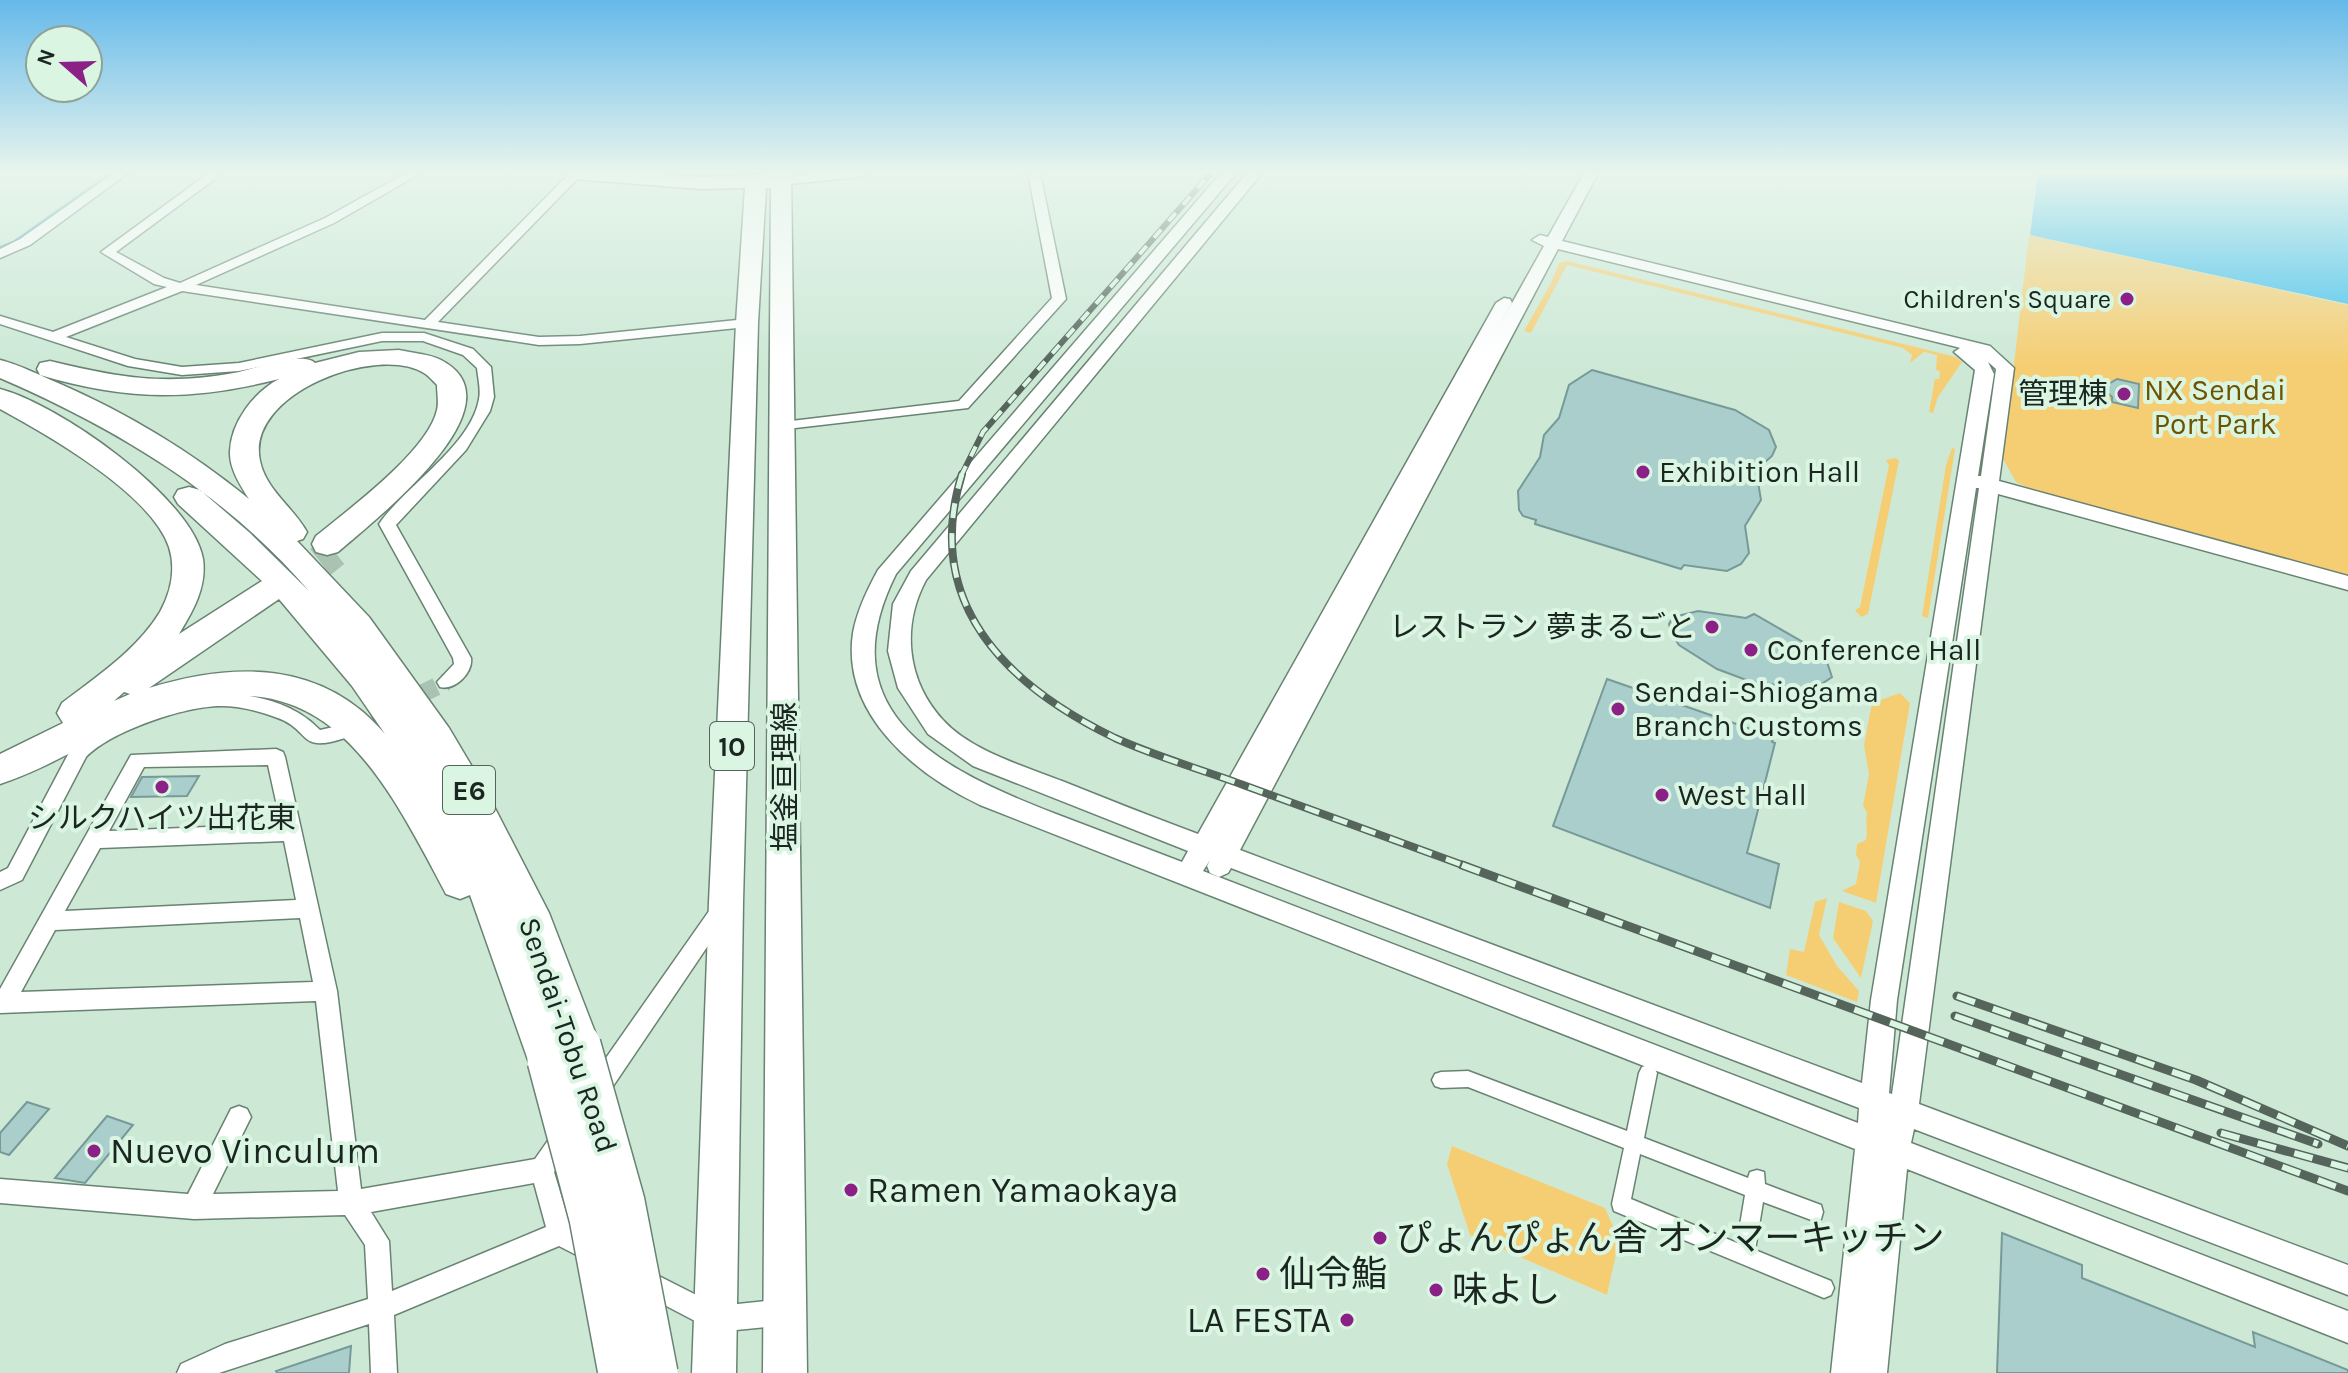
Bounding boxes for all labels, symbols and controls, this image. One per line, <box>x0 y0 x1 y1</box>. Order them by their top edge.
north arrow <box>24 24 104 104</box>
text: N <box>31 46 61 69</box>
place label: Children's Square <box>1903 284 2111 315</box>
marker: Children's Square <box>2118 290 2136 308</box>
park label: NX Sendai Port Park <box>2144 372 2286 442</box>
place label: 管理棟 <box>2018 376 2108 412</box>
marker: 管理棟 <box>2115 385 2133 403</box>
place label: Exhibition Hall <box>1659 454 1860 490</box>
marker: Exhibition Hall <box>1634 463 1652 481</box>
place label: レストラン 夢まるごと <box>1389 609 1696 645</box>
marker: レストラン 夢まるごと <box>1703 618 1721 636</box>
place label: Conference Hall <box>1767 632 1981 668</box>
marker: Conference Hall <box>1742 641 1760 659</box>
place label: Sendai-Shiogama Branch Customs <box>1634 674 1879 744</box>
marker: Sendai-Shiogama Branch Customs <box>1609 700 1627 718</box>
street label: 塩釜亘理線 <box>767 702 803 852</box>
road number: 10 <box>710 722 754 770</box>
road number: E6 <box>443 766 495 814</box>
place label: West Hall <box>1678 777 1807 813</box>
marker: シルクハイツ出花東 <box>153 778 171 796</box>
marker: West Hall <box>1653 786 1671 804</box>
place label: シルクハイツ出花東 <box>28 800 296 836</box>
street label: Sendai-Tobu Road <box>511 913 625 1157</box>
place label: Nuevo Vinculum <box>110 1130 380 1172</box>
marker: Nuevo Vinculum <box>85 1142 103 1160</box>
place label: Ramen Yamaokaya <box>867 1169 1179 1211</box>
marker: Ramen Yamaokaya <box>842 1181 860 1199</box>
place label: ぴょんぴょん舎 オンマーキッチン <box>1396 1217 1945 1259</box>
marker: ぴょんぴょん舎 オンマーキッチン <box>1371 1229 1389 1247</box>
place label: 仙令鮨 <box>1279 1253 1387 1295</box>
marker: 仙令鮨 <box>1254 1265 1272 1283</box>
place label: 味よし <box>1452 1269 1560 1311</box>
marker: 味よし <box>1427 1281 1445 1299</box>
place label: LA FESTA <box>1187 1299 1331 1341</box>
marker: LA FESTA <box>1338 1311 1356 1329</box>

